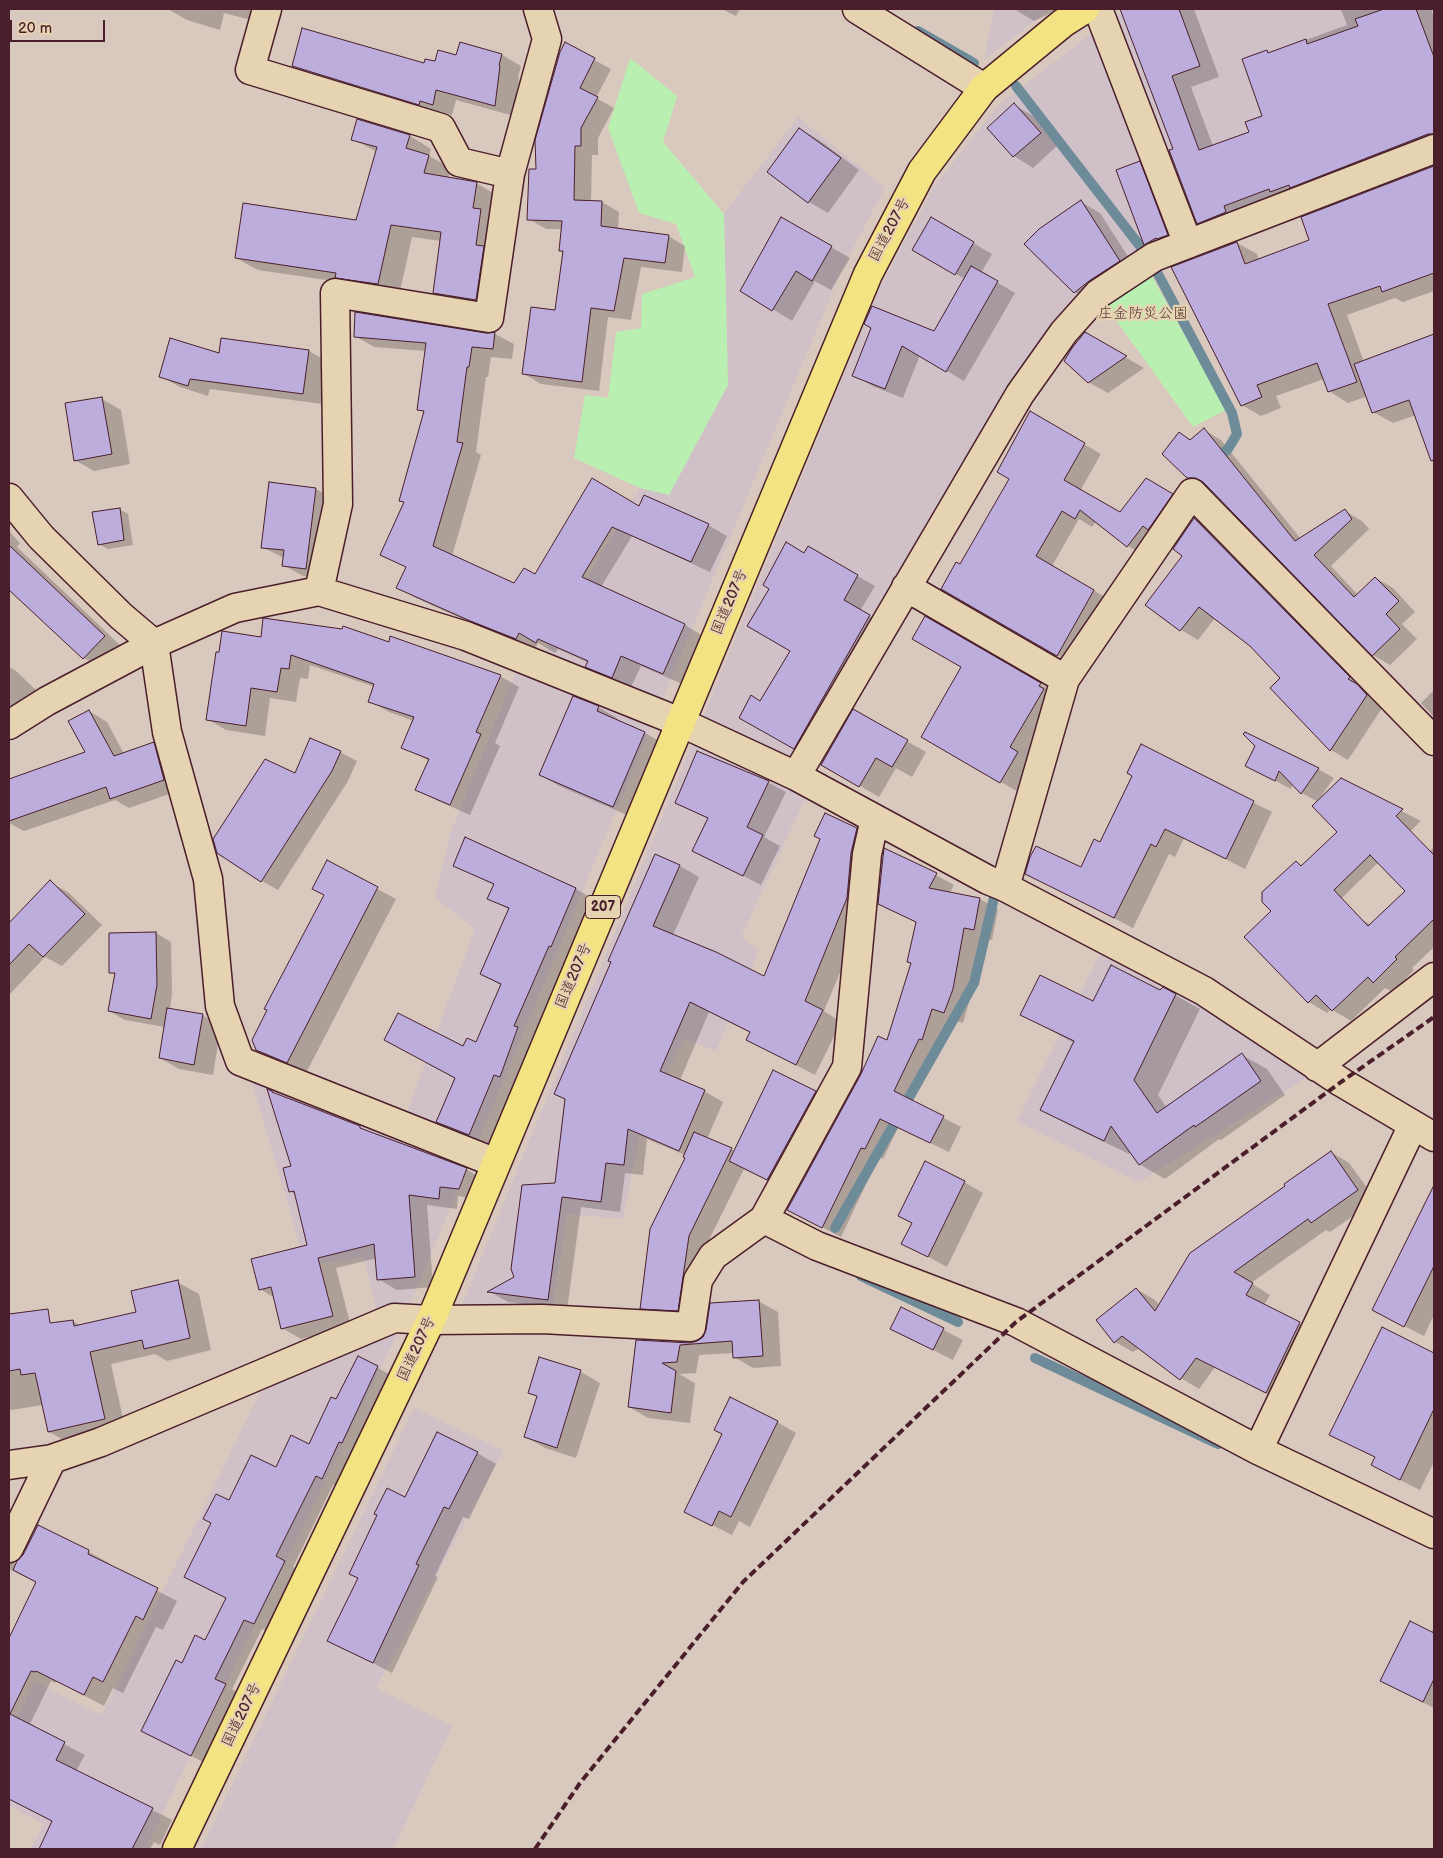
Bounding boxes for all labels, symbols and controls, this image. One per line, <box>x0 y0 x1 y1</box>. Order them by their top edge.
scale bar <box>12 10 108 42</box>
text: 20 m <box>18 19 52 38</box>
street label: 国道207号 <box>866 195 914 265</box>
park label: 庄金防災公園 <box>1098 305 1188 323</box>
street label: 国道207号 <box>708 566 752 638</box>
road number: 207 <box>586 896 620 919</box>
street label: 国道207号 <box>552 940 596 1012</box>
street label: 国道207号 <box>394 1313 440 1385</box>
street label: 国道207号 <box>219 1680 265 1750</box>

